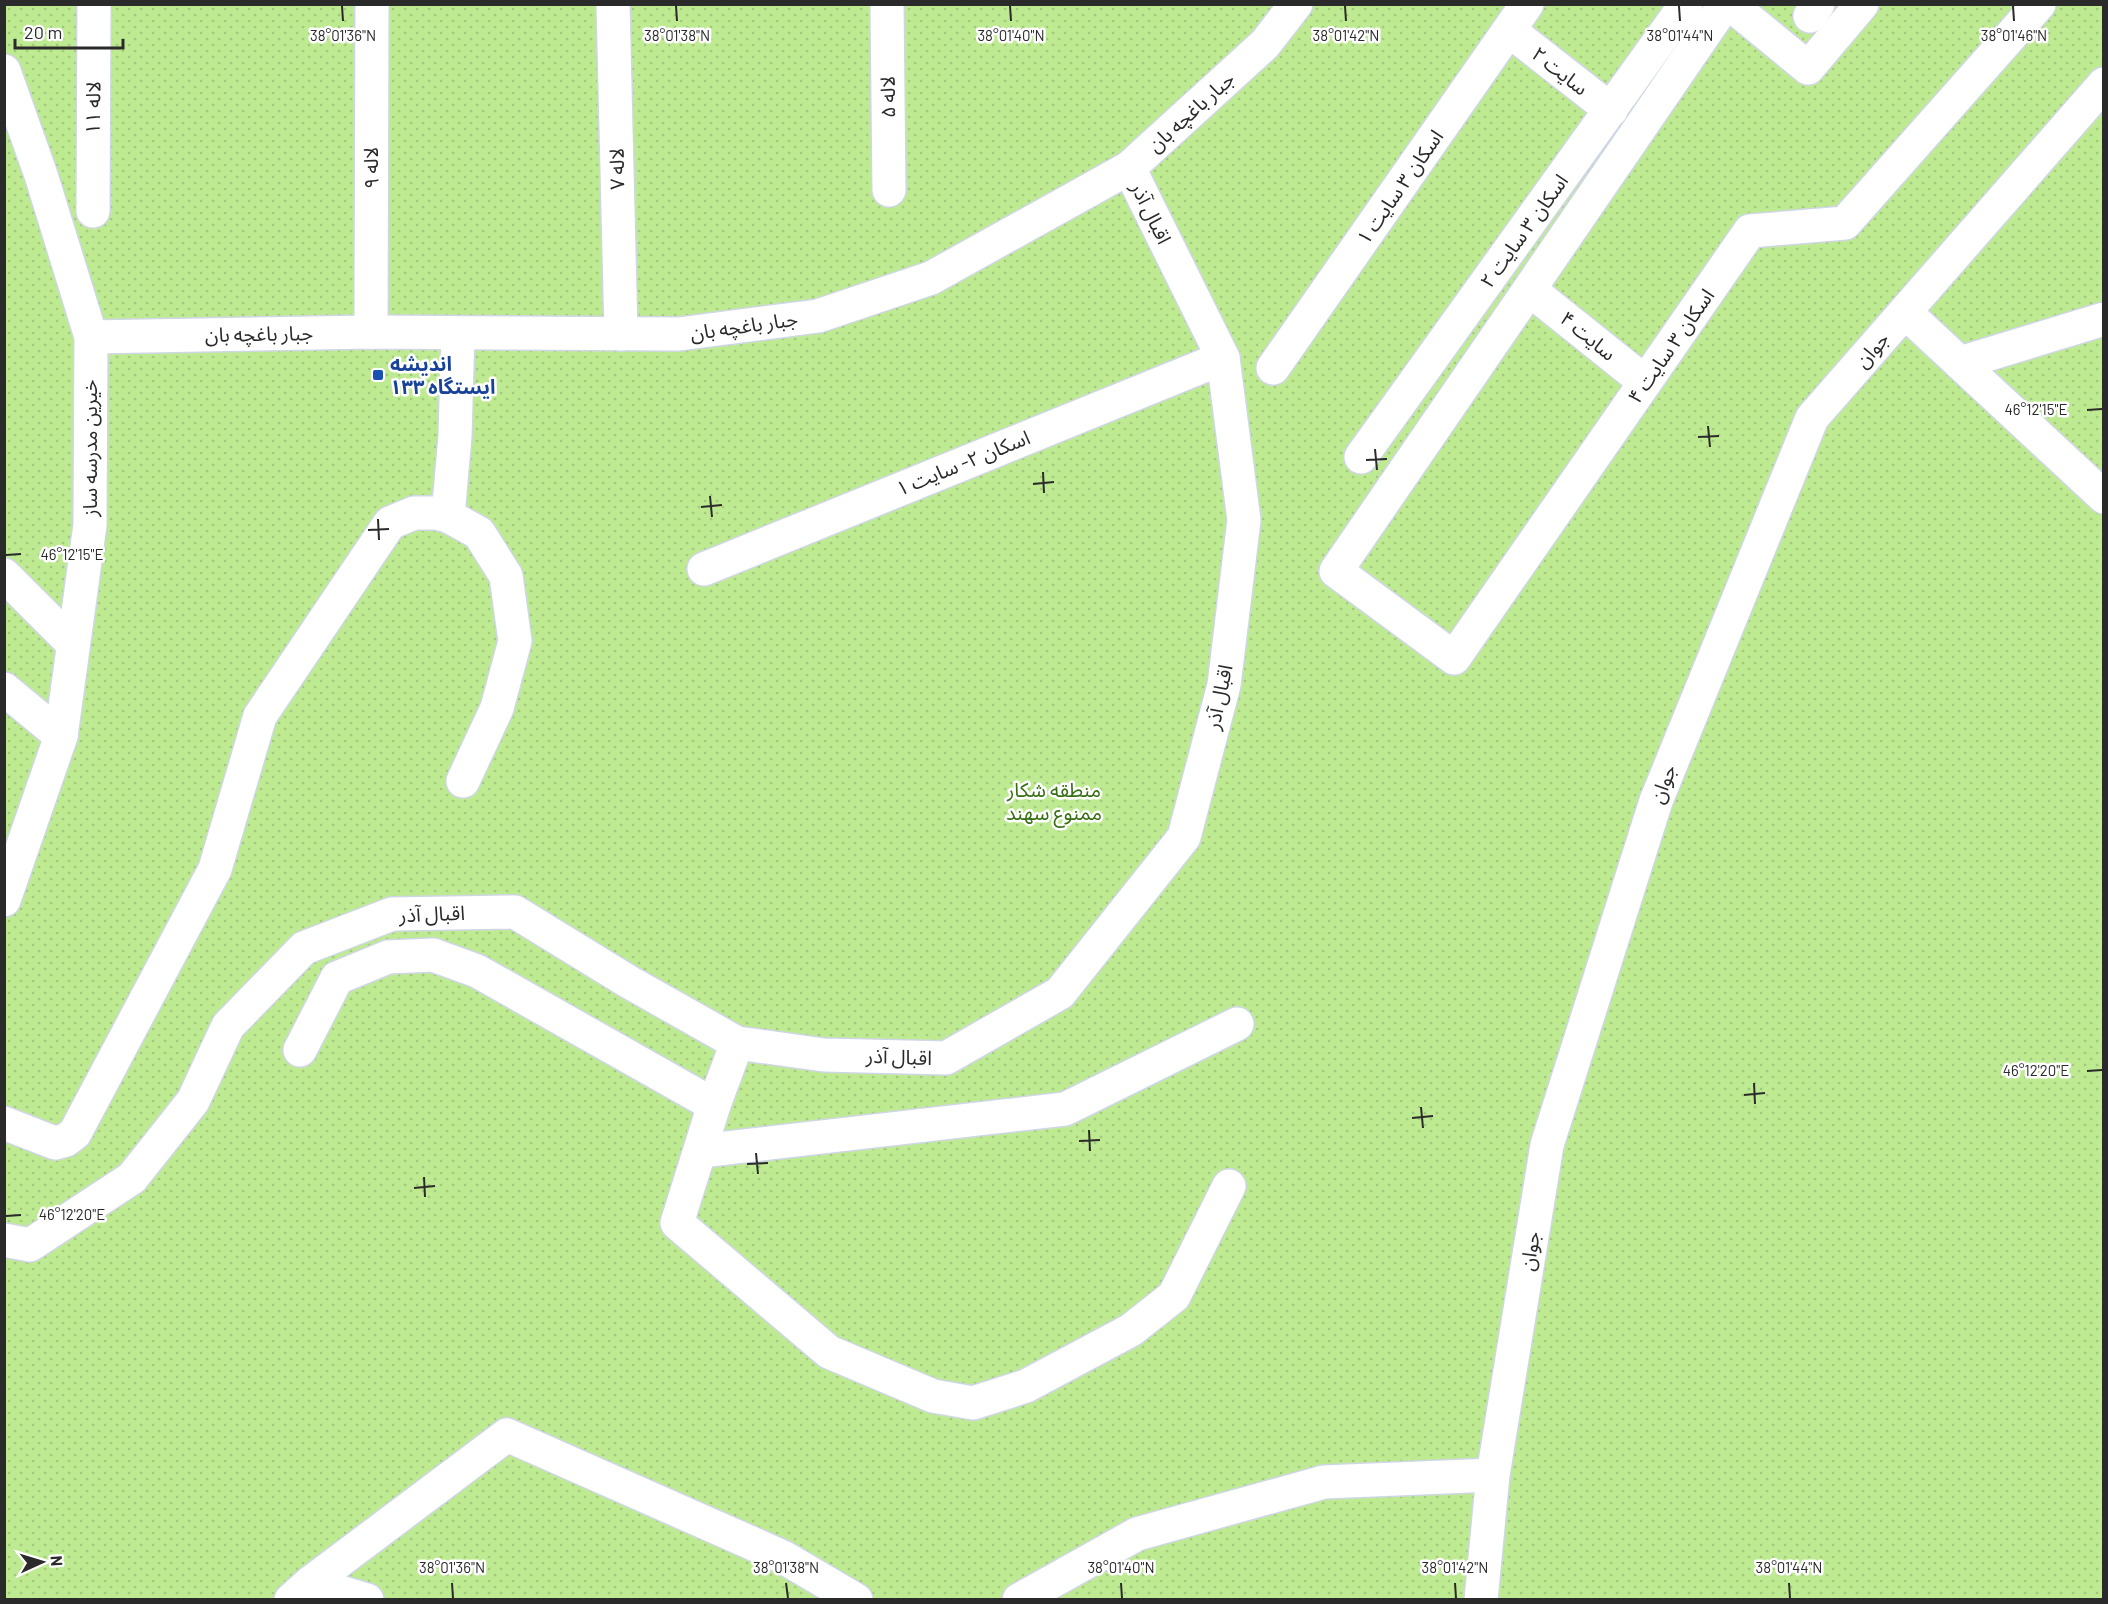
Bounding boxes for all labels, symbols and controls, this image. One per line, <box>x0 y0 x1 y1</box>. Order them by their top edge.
scale bar <box>15 12 123 50</box>
text: 20 m <box>24 21 62 43</box>
text: 38°01'36"N <box>310 26 376 44</box>
text: 38°01'38"N <box>644 26 710 44</box>
text: 38°01'40"N <box>977 26 1045 44</box>
text: 38°01'42"N <box>1313 26 1379 44</box>
text: 38°01'44"N <box>1647 26 1713 44</box>
text: 38°01'46"N <box>1981 26 2047 44</box>
street label: سایت ۲ <box>1528 41 1594 100</box>
street label: جبار باغچه بان <box>1142 66 1240 158</box>
street label: لاله ۵ <box>875 76 899 118</box>
street label: لاله ۱۱ <box>80 81 104 135</box>
street label: اسکان ۳ سایت ۱ <box>1351 125 1448 249</box>
street label: لاله ۹ <box>358 147 382 189</box>
street label: لاله ۷ <box>604 148 628 190</box>
street label: اسکان ۳ سایت ۲ <box>1474 169 1573 292</box>
street label: اقبال آذر <box>1125 177 1177 248</box>
street label: اسکان ۳ سایت ۴ <box>1622 284 1719 408</box>
street label: جبار باغچه بان <box>689 306 800 346</box>
street label: سایت ۴ <box>1556 306 1621 365</box>
street label: جبار باغچه بان <box>205 320 313 348</box>
street label: جوان <box>1849 326 1894 373</box>
place label: اندیشه ایستگاه ۱۳۳ <box>390 351 495 399</box>
marker: اندیشه ایستگاه ۱۳۳ <box>371 368 385 382</box>
street label: خیرین مدرسه ساز <box>77 379 102 518</box>
text: 46°12'15"E <box>2005 400 2067 418</box>
street label: اسکان ۲- سایت ۱ <box>892 424 1033 501</box>
text: 46°12'15"E <box>41 545 103 563</box>
street label: اقبال آذر <box>1199 662 1238 733</box>
street label: جوان <box>1644 761 1681 807</box>
park label: منطقه شکار ممنوع سهند <box>1006 777 1102 828</box>
street label: اقبال آذر <box>398 900 465 927</box>
street label: اقبال آذر <box>865 1043 932 1070</box>
text: 46°12'20"E <box>2003 1061 2069 1079</box>
text: 46°12'20"E <box>39 1205 105 1223</box>
street label: جوان <box>1514 1229 1545 1272</box>
north arrow <box>12 1532 72 1592</box>
text: N <box>48 1555 67 1567</box>
text: 38°01'36"N <box>419 1558 485 1576</box>
text: 38°01'38"N <box>753 1558 819 1576</box>
text: 38°01'40"N <box>1087 1558 1155 1576</box>
text: 38°01'42"N <box>1422 1558 1488 1576</box>
text: 38°01'44"N <box>1756 1558 1822 1576</box>

